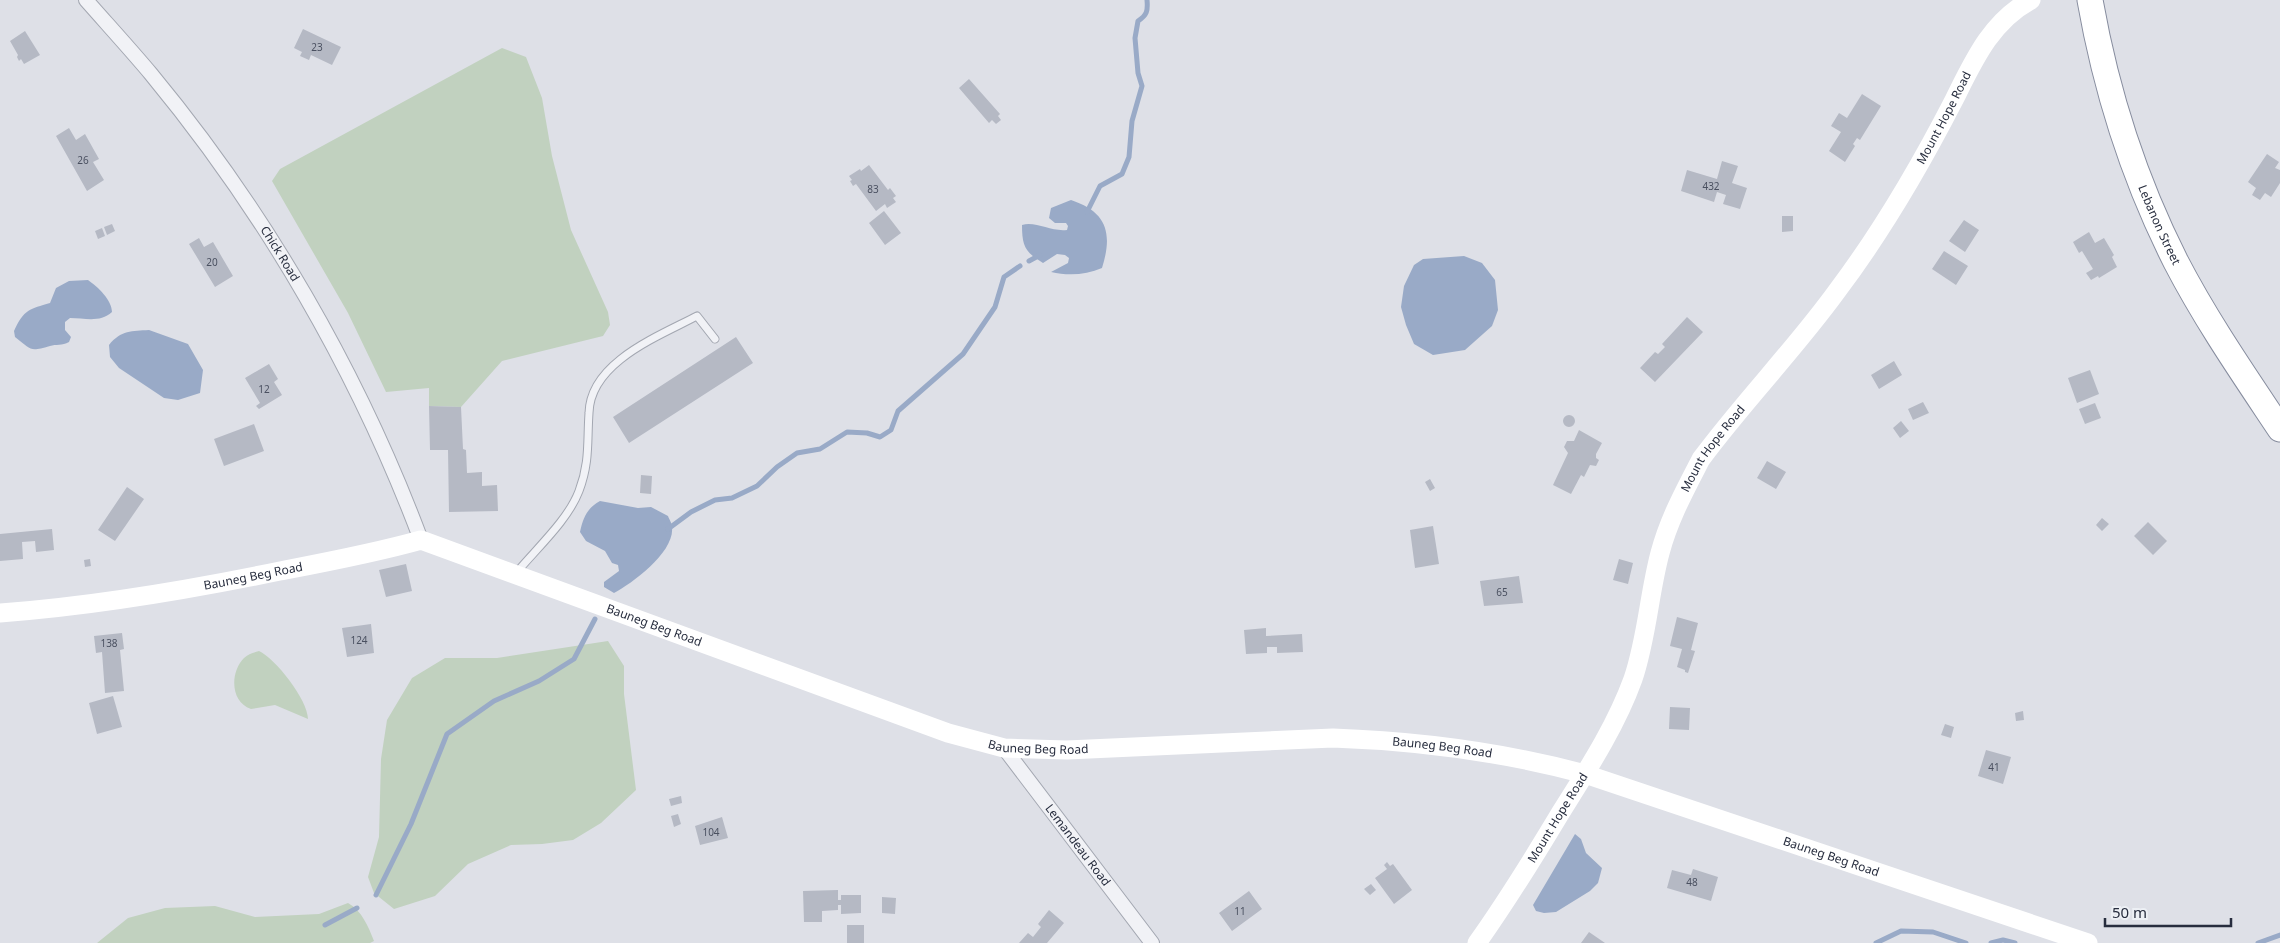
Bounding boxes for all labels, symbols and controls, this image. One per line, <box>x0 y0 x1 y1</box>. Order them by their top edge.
house number: 23 <box>311 40 323 54</box>
street label: Mount Hope Road <box>1912 68 1975 167</box>
house number: 26 <box>77 153 89 167</box>
house number: 432 <box>1702 179 1720 193</box>
house number: 83 <box>867 182 879 196</box>
street label: Lebanon Street <box>2134 182 2185 268</box>
street label: Chick Road <box>257 223 304 285</box>
house number: 20 <box>206 255 218 269</box>
house number: 12 <box>258 382 270 396</box>
street label: Mount Hope Road <box>1676 401 1749 495</box>
street label: Bauneg Beg Road <box>202 558 304 594</box>
house number: 65 <box>1496 585 1508 599</box>
street label: Bauneg Beg Road <box>604 600 704 650</box>
house number: 124 <box>350 633 368 647</box>
house number: 138 <box>100 636 118 650</box>
street label: Bauneg Beg Road <box>1392 732 1494 762</box>
street label: Bauneg Beg Road <box>986 735 1089 758</box>
house number: 41 <box>1988 760 2000 774</box>
street label: Mount Hope Road <box>1523 769 1592 866</box>
street label: Lemandeau Road <box>1042 800 1115 889</box>
house number: 104 <box>702 825 720 839</box>
street label: Bauneg Beg Road <box>1781 832 1882 880</box>
house number: 48 <box>1686 875 1698 889</box>
scale bar <box>2105 896 2231 928</box>
text: 50 m <box>2112 902 2147 922</box>
house number: 11 <box>1234 904 1246 918</box>

